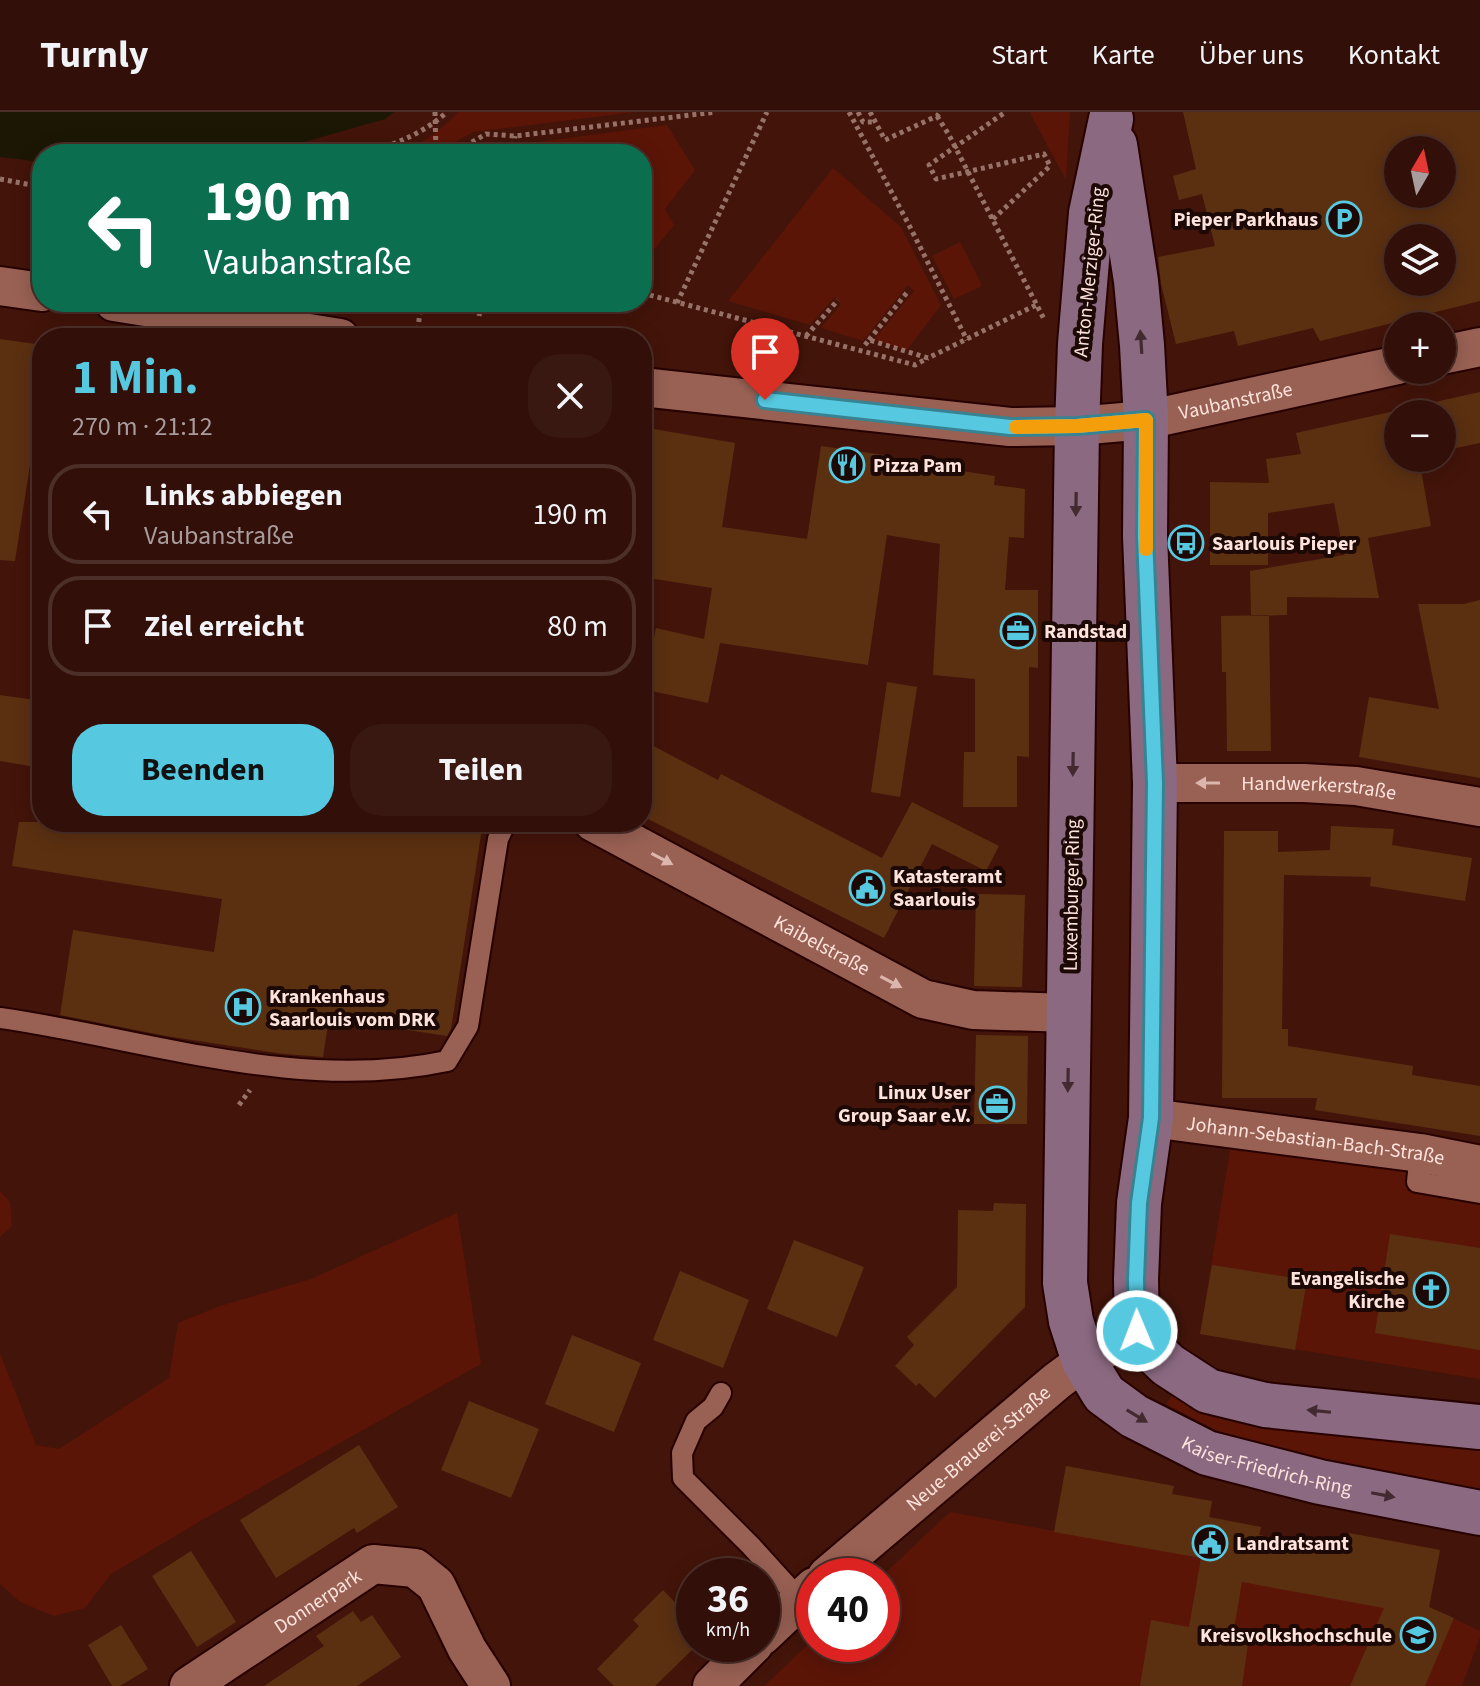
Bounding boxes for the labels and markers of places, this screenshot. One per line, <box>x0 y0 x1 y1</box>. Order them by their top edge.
parking icon: Pieper Parkhaus <box>1325 200 1363 238</box>
place label: Pieper Parkhaus <box>1174 206 1318 234</box>
pin <box>731 318 799 400</box>
restaurant icon: Pizza Pam <box>828 446 866 484</box>
place label: Pizza Pam <box>873 452 962 480</box>
bus stop icon: Saarlouis Pieper <box>1167 524 1205 562</box>
place label: Saarlouis Pieper <box>1212 530 1356 558</box>
office icon: Randstad <box>999 612 1037 650</box>
place label: Randstad <box>1044 618 1127 646</box>
place label: Katasteramt Saarlouis <box>893 863 1002 914</box>
public building icon: Katasteramt Saarlouis <box>848 869 886 907</box>
place label: Krankenhaus Saarlouis vom DRK <box>269 983 436 1034</box>
hospital icon: Krankenhaus Saarlouis vom DRK <box>224 988 262 1026</box>
place label: Linux User Group Saar e.V. <box>838 1079 971 1130</box>
office icon: Linux User Group Saar e.V. <box>978 1085 1016 1123</box>
place label: Evangelische Kirche <box>1290 1265 1405 1316</box>
church icon: Evangelische Kirche <box>1412 1271 1450 1309</box>
public building icon: Landratsamt <box>1191 1524 1229 1562</box>
place label: Landratsamt <box>1236 1530 1349 1558</box>
school or university icon: Kreisvolkshochschule <box>1399 1616 1437 1654</box>
place label: Kreisvolkshochschule <box>1200 1622 1392 1650</box>

